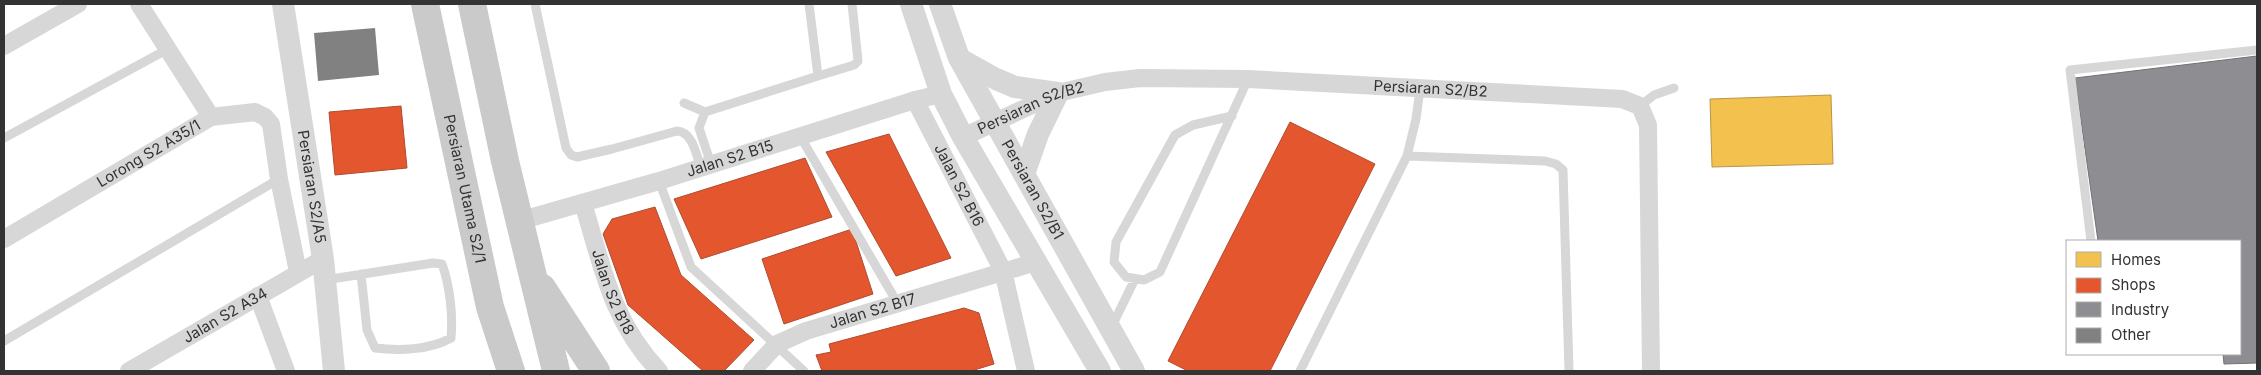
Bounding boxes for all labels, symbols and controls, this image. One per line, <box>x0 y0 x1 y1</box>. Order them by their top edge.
street label: Persiaran S2/B2 <box>1373 76 1488 101</box>
street label: Persiaran S2/B2 <box>974 77 1086 138</box>
street label: Persiaran Utama S2/1 <box>440 112 490 265</box>
street label: Lorong S2 A35/1 <box>93 115 204 191</box>
street label: Persiaran S2/A5 <box>294 129 330 245</box>
street label: Jalan S2 B15 <box>684 135 776 181</box>
street label: Persiaran S2/B1 <box>998 136 1068 243</box>
street label: Jalan S2 B16 <box>930 141 989 230</box>
legend <box>2066 240 2241 355</box>
street label: Jalan S2 B18 <box>588 247 639 338</box>
text: Homes <box>2111 250 2161 269</box>
text: Shops <box>2111 275 2156 294</box>
street label: Jalan S2 A34 <box>179 283 271 347</box>
street label: Jalan S2 B17 <box>827 289 918 333</box>
text: Industry <box>2111 300 2170 319</box>
text: Other <box>2111 325 2151 344</box>

